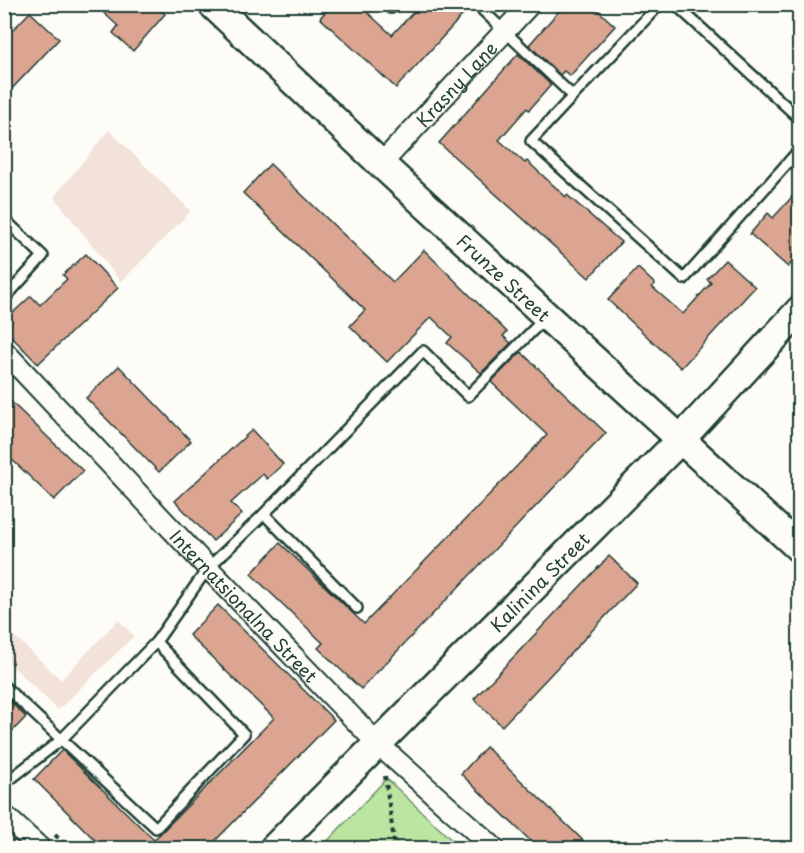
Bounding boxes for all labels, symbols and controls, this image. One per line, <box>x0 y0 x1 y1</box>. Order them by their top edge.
street label: Krasny Lane <box>409 34 503 133</box>
street label: Frunze Street <box>451 227 557 327</box>
street label: Internatsionalna Street <box>164 523 325 688</box>
street label: Kalinina Street <box>483 525 595 638</box>

